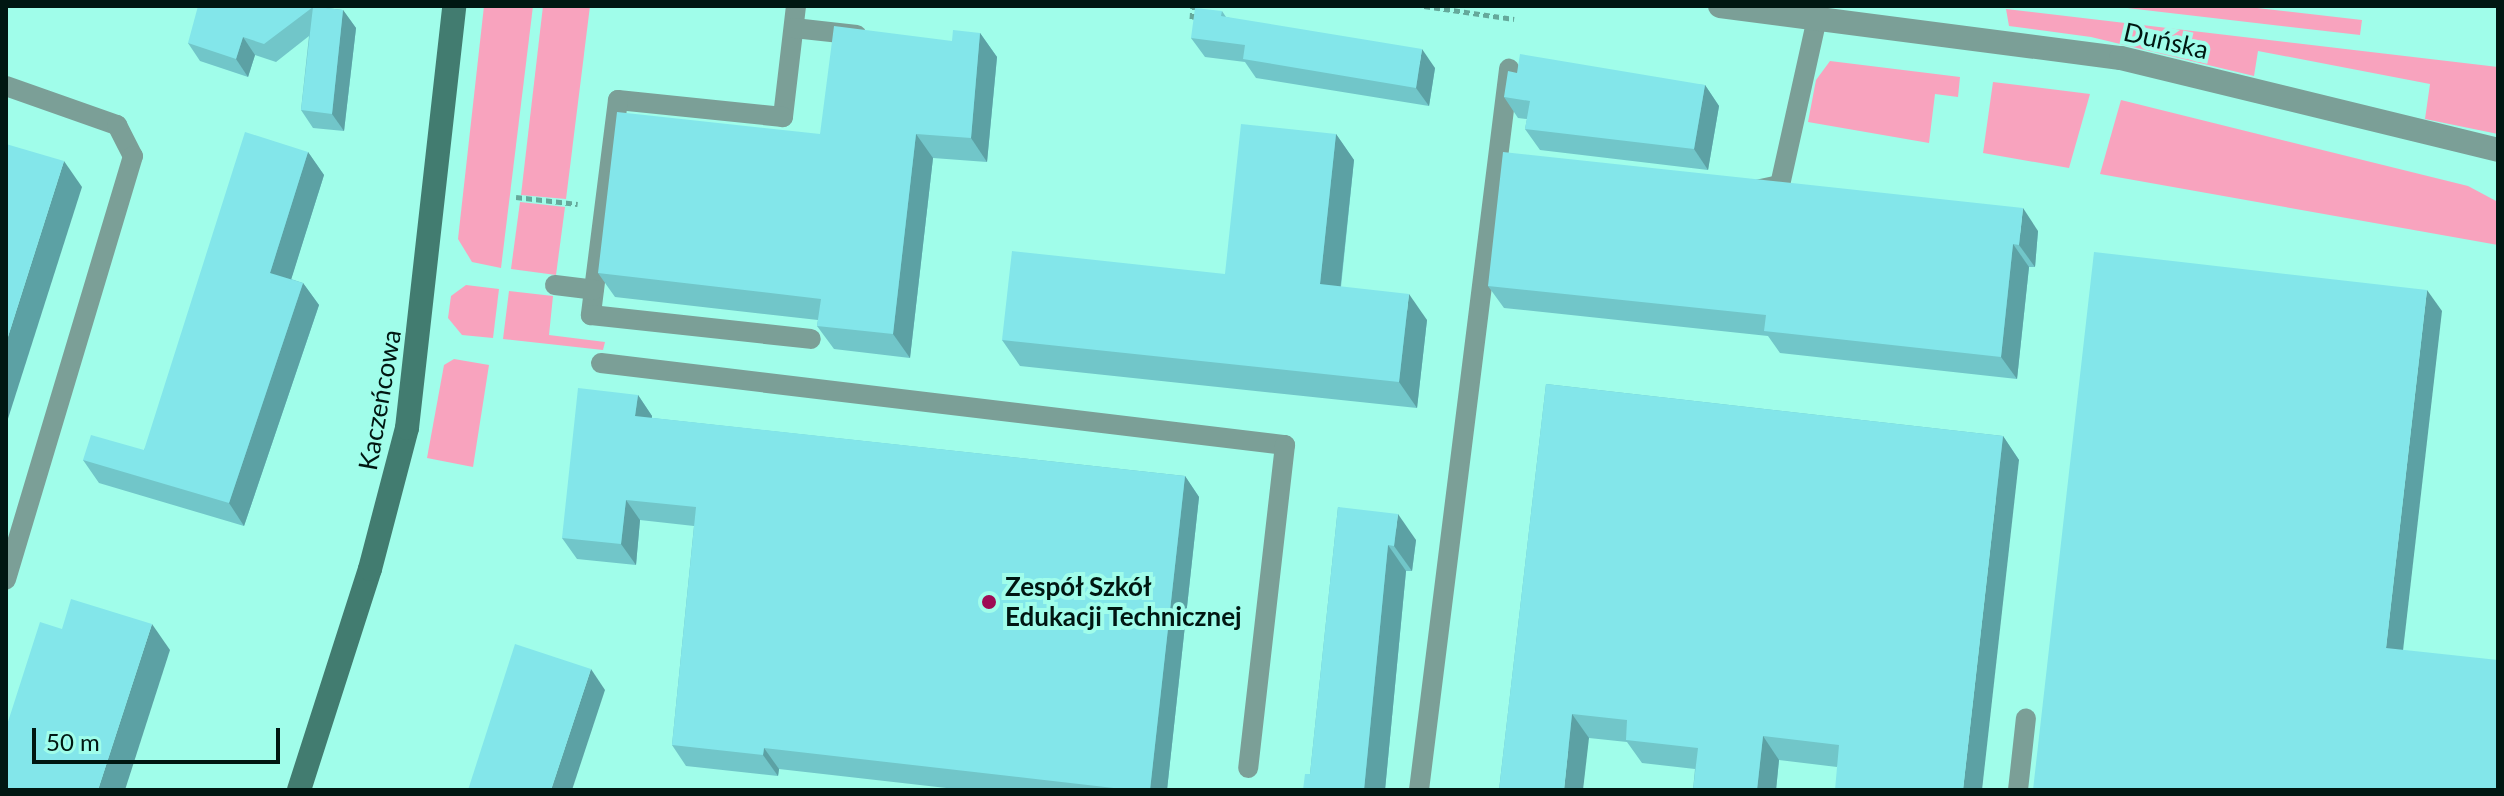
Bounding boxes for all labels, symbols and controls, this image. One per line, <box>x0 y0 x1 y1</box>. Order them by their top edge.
street label: Duńska <box>2121 16 2211 66</box>
street label: Kaczeńcowa <box>352 327 408 473</box>
place label: Zespół Szkół Edukacji Technicznej <box>1005 571 1242 632</box>
marker: Zespół Szkół Edukacji Technicznej <box>980 593 998 611</box>
scale bar <box>36 712 284 762</box>
text: 50 m <box>46 727 100 756</box>

